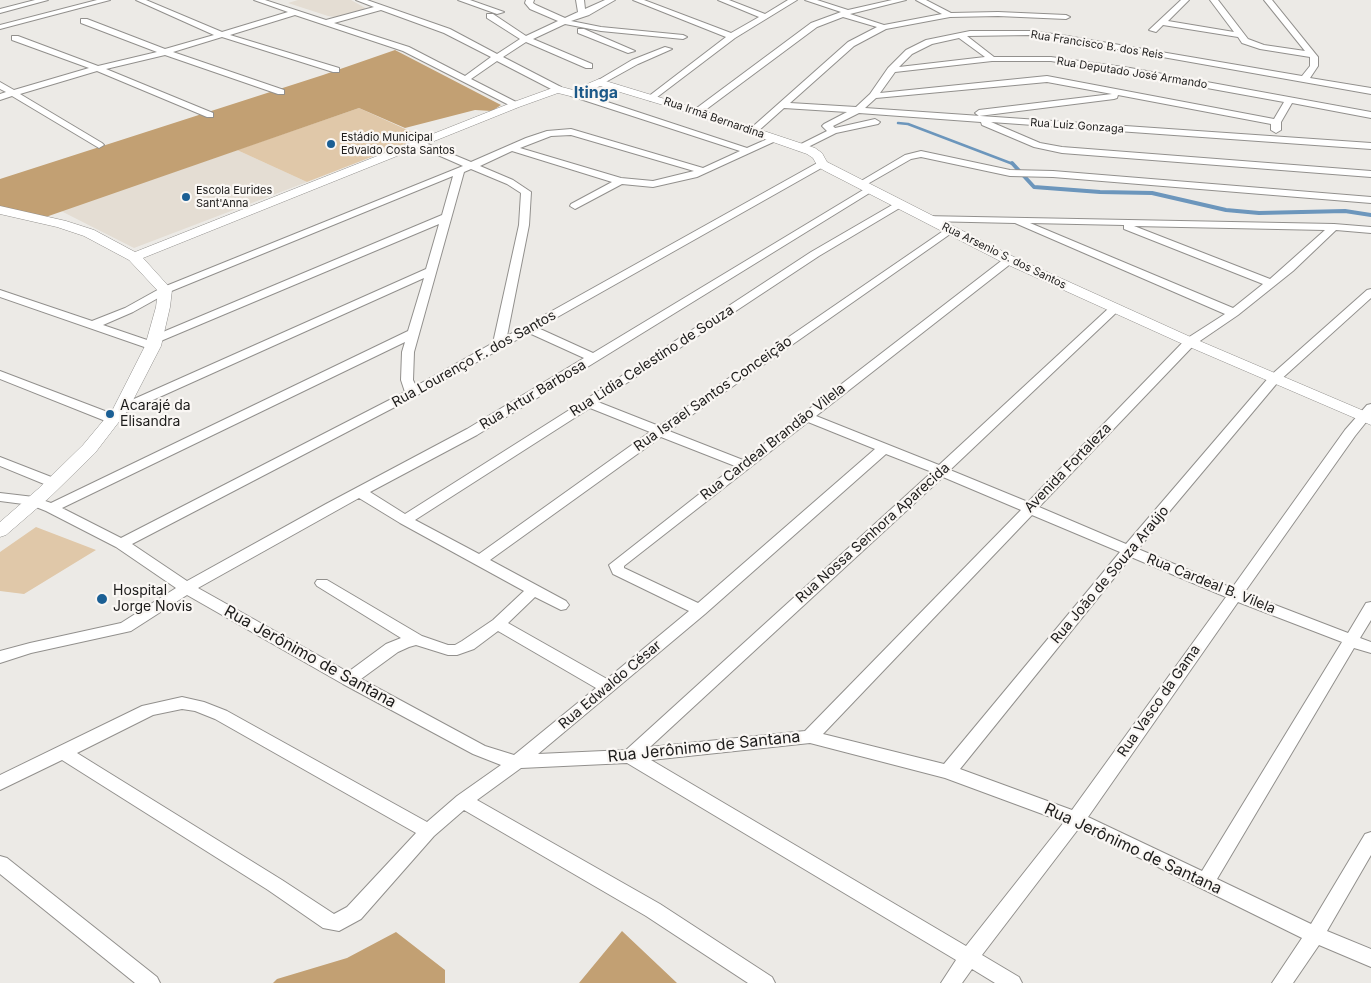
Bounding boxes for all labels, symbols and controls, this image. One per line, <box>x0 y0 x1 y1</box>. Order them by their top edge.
street label: Rua Francisco B. dos Reis <box>1030 28 1164 62</box>
street label: Rua Deputado José Armando <box>1056 55 1208 91</box>
district label: Itinga <box>574 83 618 103</box>
street label: Rua Irmã Bernardina <box>662 95 766 141</box>
street label: Rua Luiz Gonzaga <box>1030 116 1124 136</box>
place label: Estádio Municipal Edvaldo Costa Santos <box>341 131 455 157</box>
marker: Estádio Municipal Edvaldo Costa Santos <box>325 138 337 150</box>
place label: Escola Eurides Sant'Anna <box>196 184 272 210</box>
marker: Escola Eurides Sant'Anna <box>180 191 192 203</box>
street label: Rua Arsenio S. dos Santos <box>940 220 1068 292</box>
street label: Rua Lidia Celestino de Souza <box>567 302 737 420</box>
street label: Rua Lourenço F. dos Santos <box>389 307 559 411</box>
street label: Rua Israel Santos Conceição <box>631 333 795 455</box>
street label: Rua Artur Barbosa <box>477 357 589 433</box>
street label: Rua Cardeal Brandão Vilela <box>697 380 849 504</box>
place label: Acarajé da Elisandra <box>120 398 191 431</box>
marker: Acarajé da Elisandra <box>104 408 116 420</box>
street label: Avenida Fortaleza <box>1021 420 1115 516</box>
street label: Rua Nossa Senhora Aparecida <box>793 460 953 606</box>
street label: Rua João de Souza Araújo <box>1047 503 1173 647</box>
street label: Rua Cardeal B. Vilela <box>1144 551 1278 617</box>
place label: Hospital Jorge Novis <box>113 583 192 616</box>
marker: Hospital Jorge Novis <box>95 592 109 606</box>
street label: Rua Jerônimo de Santana <box>221 602 399 712</box>
street label: Rua Edwaldo César <box>555 637 665 733</box>
street label: Rua Vasco da Gama <box>1114 642 1204 760</box>
street label: Rua Jerônimo de Santana <box>607 727 801 767</box>
street label: Rua Jerônimo de Santana <box>1041 799 1225 899</box>

